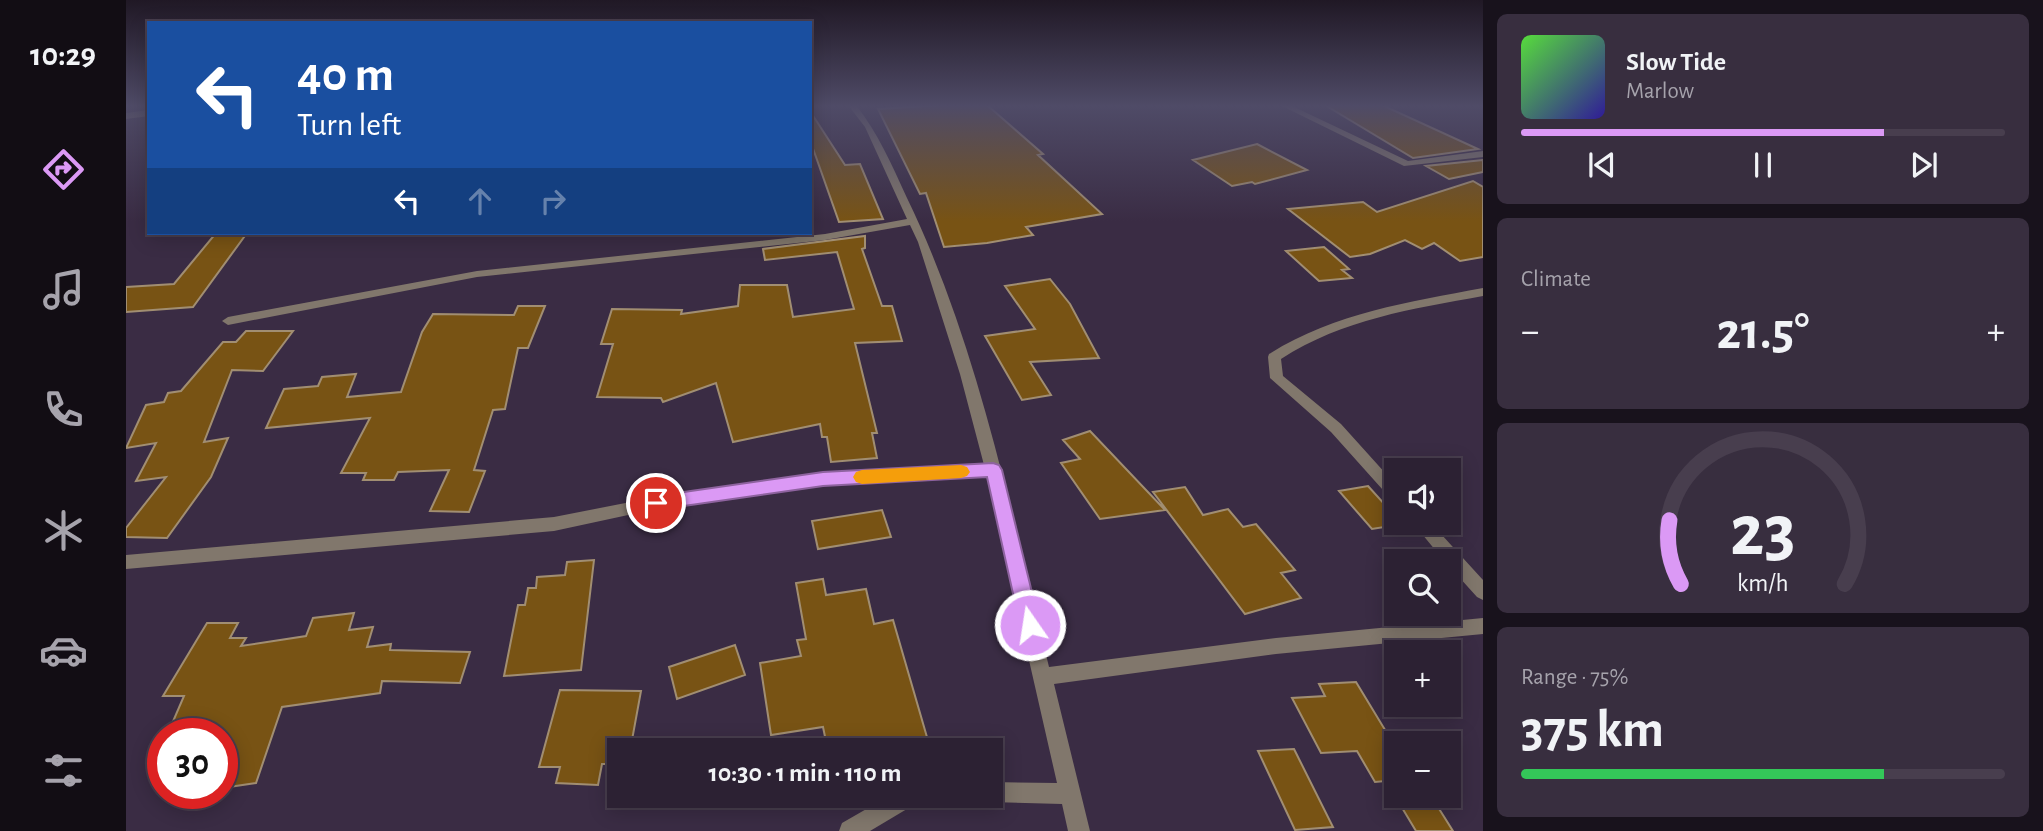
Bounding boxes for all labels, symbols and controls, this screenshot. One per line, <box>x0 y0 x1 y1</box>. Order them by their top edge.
text: 10:29 <box>30 39 96 71</box>
icon: left <box>182 49 273 140</box>
text: Slow Tide <box>1626 49 1726 75</box>
text: 40 m <box>297 51 394 100</box>
text: Marlow <box>1626 80 1694 103</box>
text: Turn left <box>297 109 401 141</box>
icon: directions <box>39 145 88 194</box>
icon: previous <box>1583 146 1621 184</box>
icon: pause <box>1744 146 1782 184</box>
icon: next <box>1905 146 1943 184</box>
icon: left <box>388 182 426 220</box>
icon: ahead <box>461 182 499 220</box>
icon: right <box>534 182 572 220</box>
icon: music <box>39 265 88 314</box>
text: Climate <box>1521 268 1591 291</box>
text: 21.5° <box>1717 306 1809 358</box>
text: − <box>1521 313 1539 351</box>
text: + <box>1987 313 2005 351</box>
icon: phone <box>39 385 88 434</box>
map controls <box>1384 458 1461 808</box>
button: sound <box>1384 458 1461 535</box>
pin <box>626 473 686 533</box>
icon: arrive <box>637 484 675 522</box>
text: 23 <box>1730 496 1796 569</box>
icon: climate <box>39 506 88 555</box>
button: search <box>1384 549 1461 626</box>
text: km/h <box>1737 570 1789 595</box>
position arrow <box>993 588 1067 662</box>
icon: car <box>39 626 88 675</box>
button: + <box>1384 640 1461 717</box>
text: Range · 75% <box>1521 666 1628 689</box>
text: 375 km <box>1521 704 1664 756</box>
speed limit sign: 30 <box>147 718 238 809</box>
button: − <box>1384 731 1461 808</box>
icon: filters <box>39 746 88 795</box>
text: 10:30 · 1 min · 110 m <box>708 760 902 786</box>

